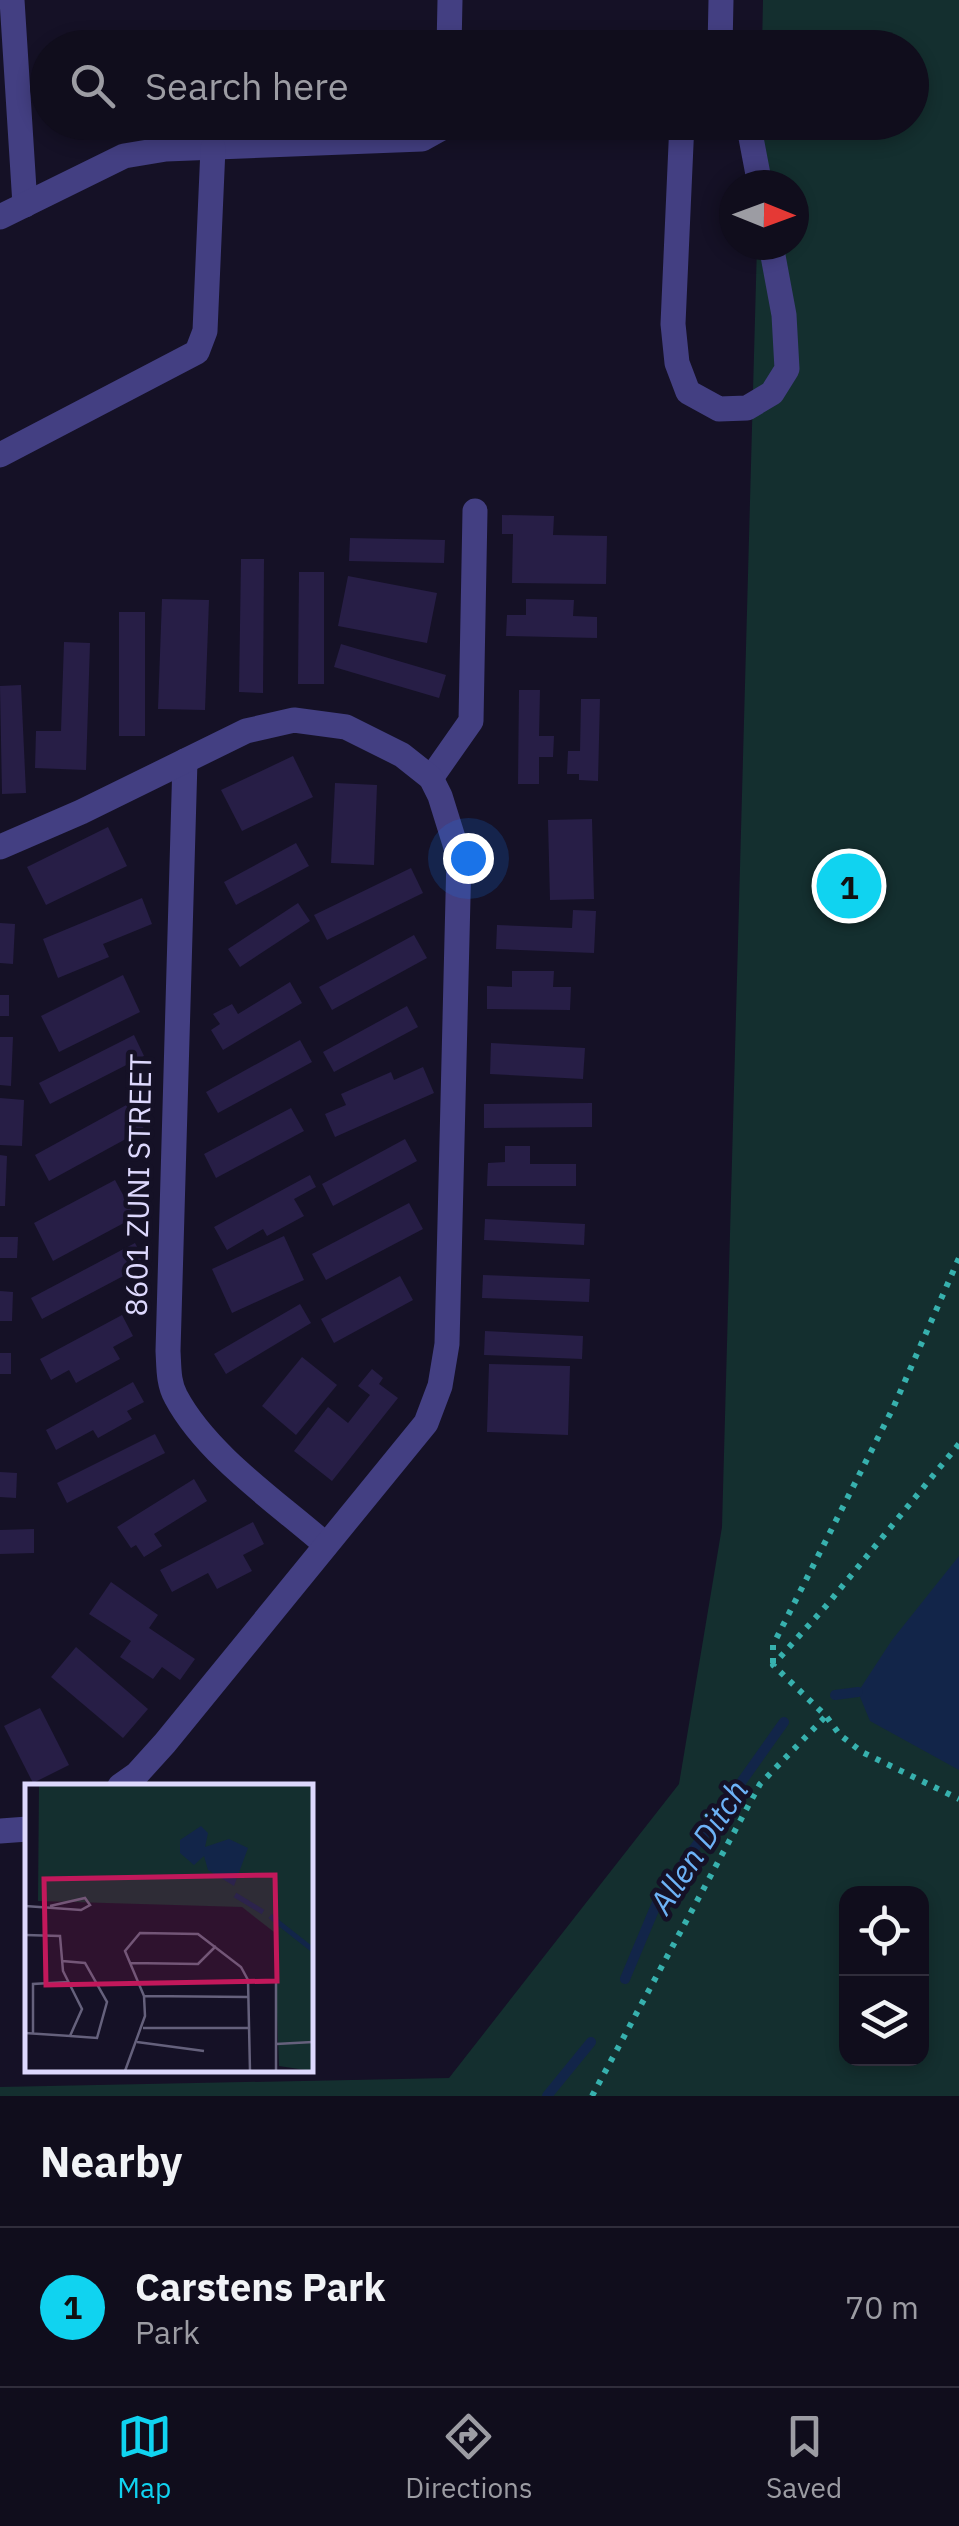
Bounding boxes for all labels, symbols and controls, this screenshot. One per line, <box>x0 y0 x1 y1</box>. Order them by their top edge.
search box <box>30 30 929 140</box>
icon: search <box>65 58 120 113</box>
text: Search here <box>145 61 349 110</box>
north arrow <box>719 170 809 260</box>
your location <box>443 833 494 884</box>
pin: 1 <box>816 848 882 924</box>
street label: 8601 ZUNI STREET <box>116 1053 159 1317</box>
water label: Allen Ditch <box>639 1771 757 1922</box>
inset map <box>25 1784 312 2071</box>
map controls <box>839 1886 929 2066</box>
button: locate <box>839 1886 929 1976</box>
button: layers <box>839 1976 929 2066</box>
text: Nearby <box>40 2134 182 2189</box>
text: Carstens Park <box>135 2262 385 2311</box>
text: 1 <box>63 2286 82 2328</box>
text: 70 m <box>845 2286 919 2328</box>
text: Park <box>135 2311 200 2353</box>
tab: Map <box>117 2409 172 2506</box>
tab: Directions <box>405 2409 533 2506</box>
tab: Saved <box>766 2409 842 2506</box>

